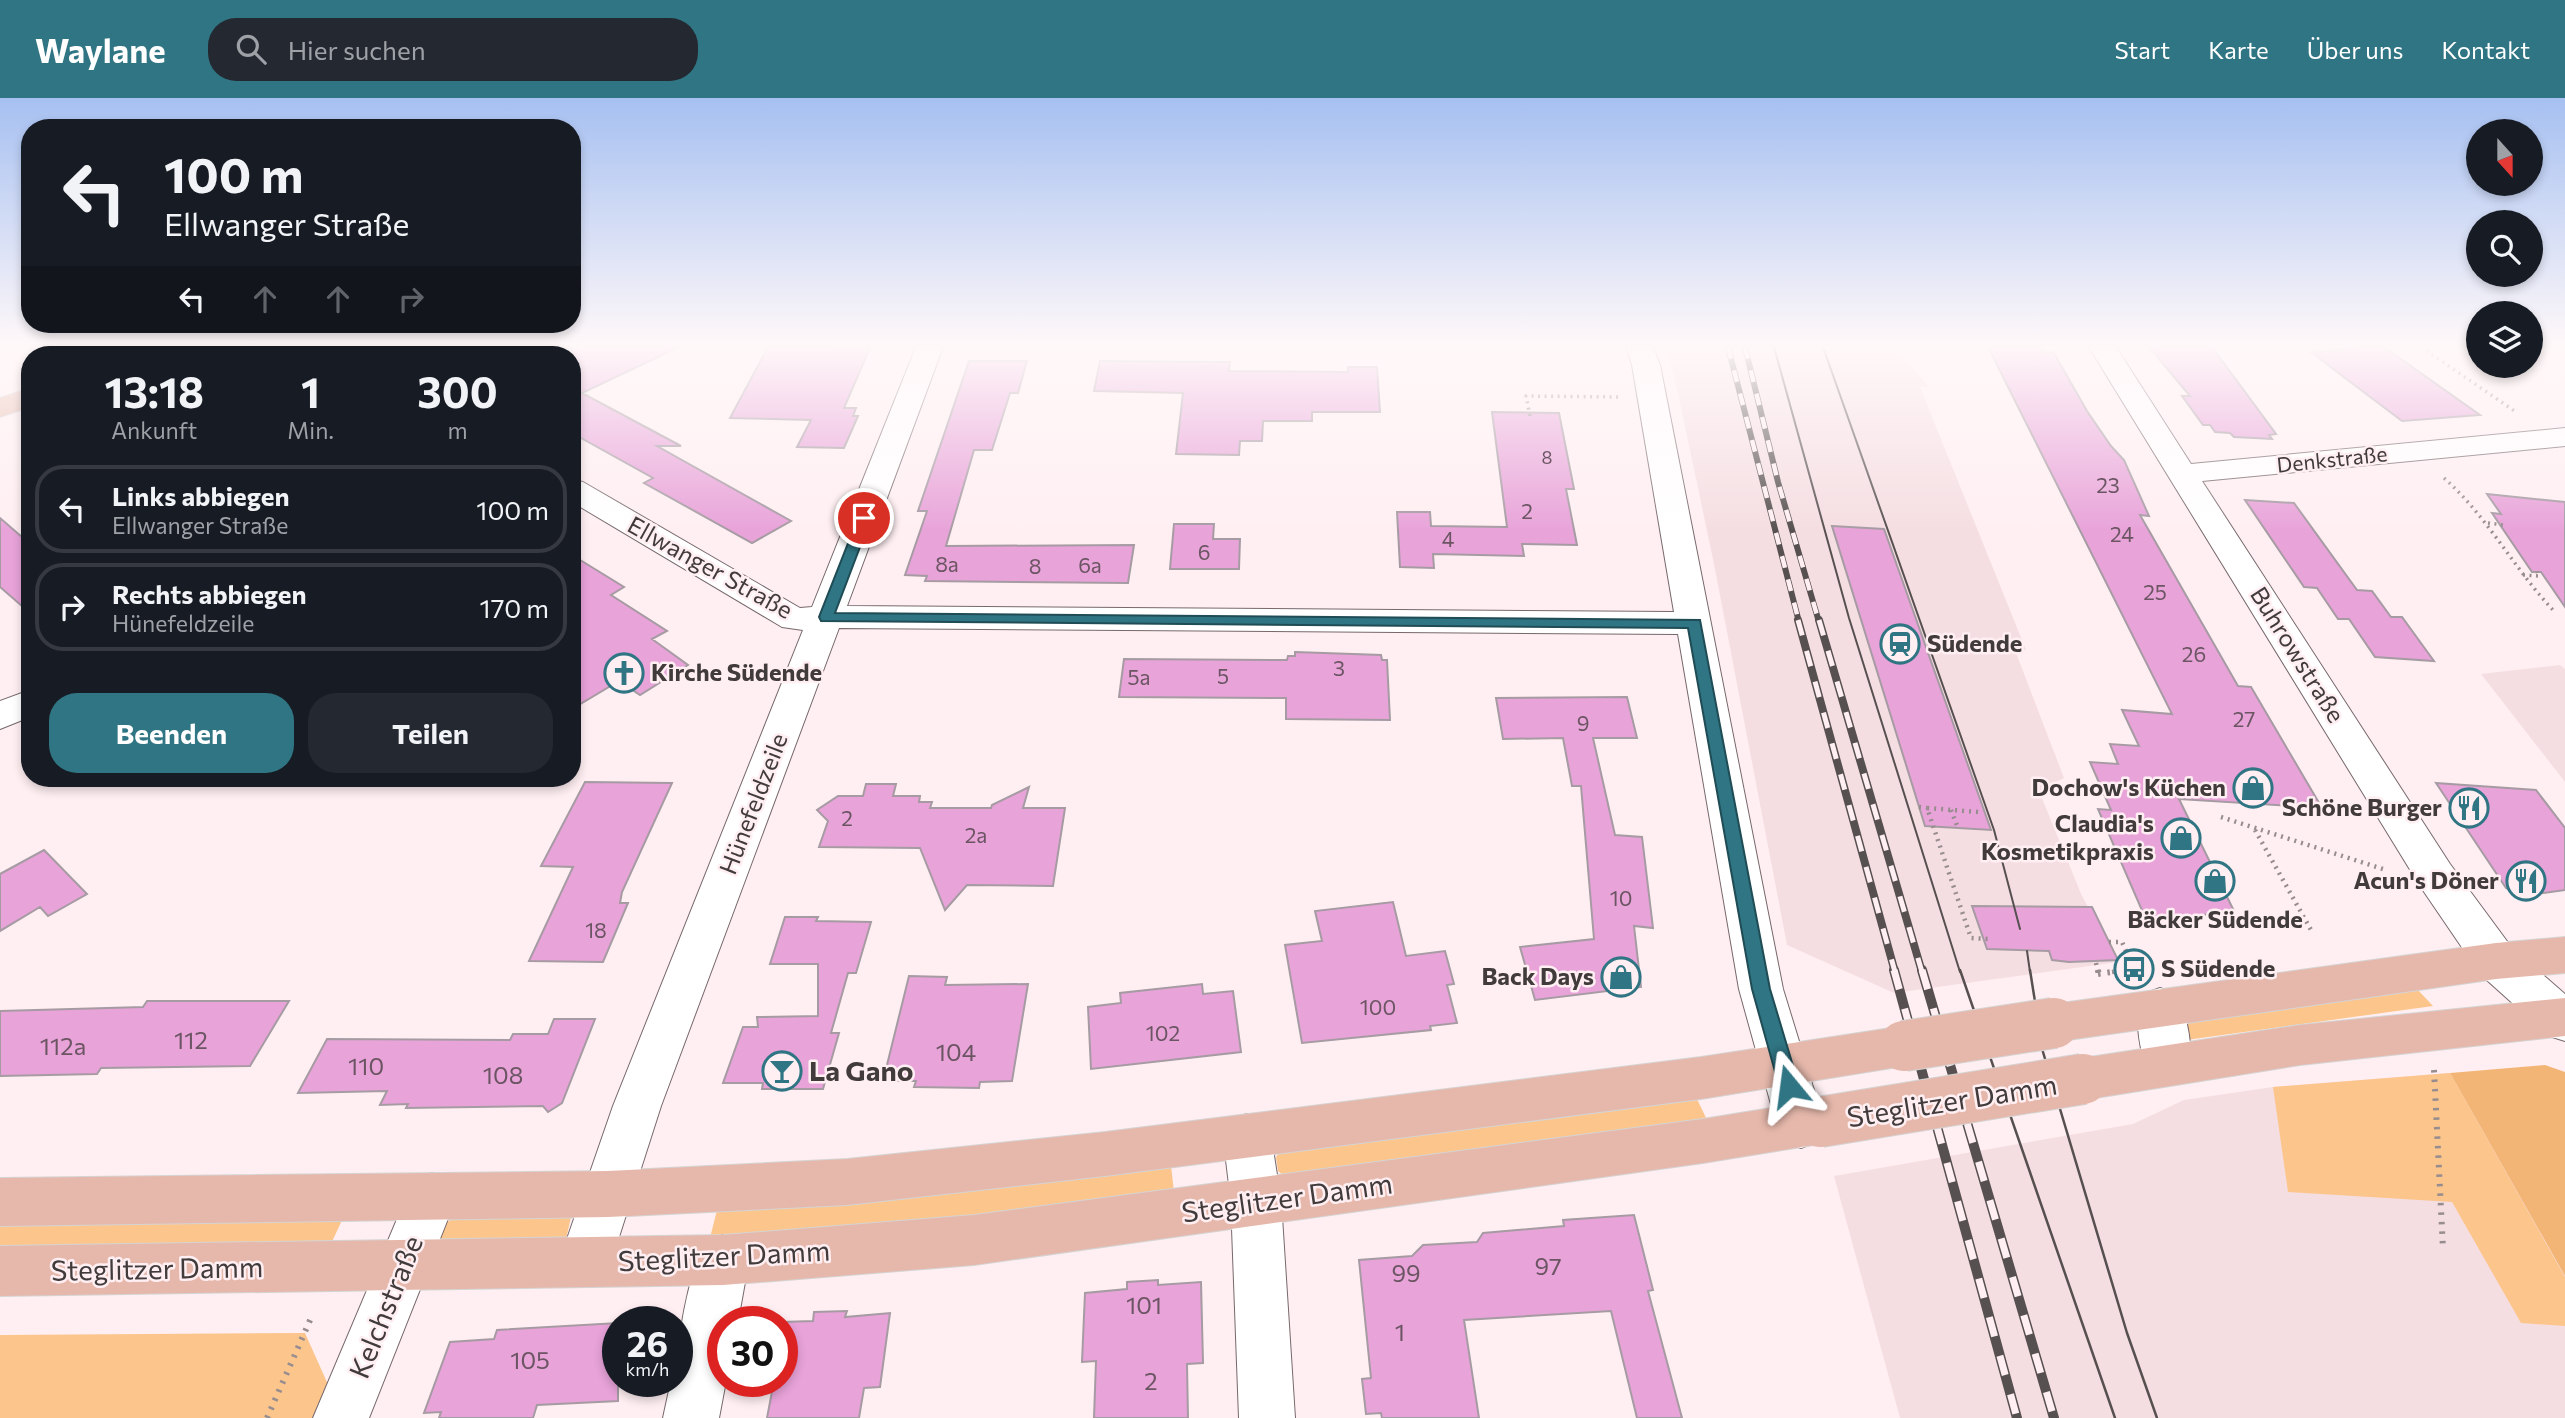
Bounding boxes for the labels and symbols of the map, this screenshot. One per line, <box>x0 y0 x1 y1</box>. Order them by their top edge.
north arrow <box>2466 119 2543 196</box>
street label: Denkstraße <box>2275 440 2388 477</box>
house number: 8 <box>1542 446 1553 468</box>
house number: 23 <box>2096 472 2120 497</box>
pin <box>834 488 894 548</box>
house number: 2 <box>1521 498 1533 523</box>
street label: Ellwanger Straße <box>623 509 798 624</box>
house number: 24 <box>2110 521 2134 546</box>
house number: 4 <box>1442 526 1455 551</box>
house number: 6 <box>1198 539 1210 564</box>
house number: 8a <box>935 551 959 576</box>
house number: 6a <box>1078 552 1102 577</box>
house number: 8 <box>1029 553 1041 578</box>
house number: 25 <box>2143 579 2167 604</box>
street label: Buhrowstraße <box>2245 581 2352 727</box>
station icon: Südende <box>1879 623 1921 665</box>
place label: Südende <box>1927 628 2022 657</box>
house number: 26 <box>2182 641 2206 666</box>
church icon: Kirche Südende <box>603 652 645 694</box>
house number: 3 <box>1333 655 1345 680</box>
place label: Kirche Südende <box>651 657 822 686</box>
house number: 5 <box>1217 663 1229 688</box>
house number: 5a <box>1127 664 1151 689</box>
house number: 27 <box>2233 706 2255 731</box>
house number: 9 <box>1577 710 1589 735</box>
street label: Hünefeldzeile <box>712 729 793 878</box>
shop icon: Dochow's Küchen <box>2232 767 2274 809</box>
place label: Dochow's Küchen <box>2031 772 2226 801</box>
restaurant icon: Schöne Burger <box>2448 787 2490 829</box>
place label: Schöne Burger <box>2282 792 2442 821</box>
house number: 2 <box>841 805 853 830</box>
place label: Claudia's Kosmetikpraxis <box>1981 808 2154 865</box>
shop icon: Claudia's Kosmetikpraxis <box>2160 817 2202 859</box>
house number: 2a <box>965 822 987 847</box>
shop icon: Bäcker Südende <box>2194 860 2236 902</box>
restaurant icon: Acun's Döner <box>2505 860 2547 902</box>
place label: Acun's Döner <box>2354 865 2499 894</box>
house number: 10 <box>1610 885 1632 910</box>
place label: Bäcker Südende <box>2127 904 2303 933</box>
house number: 18 <box>585 917 607 942</box>
bus stop icon: S Südende <box>2113 948 2155 990</box>
place label: S Südende <box>2161 953 2275 982</box>
shop icon: Back Days <box>1600 956 1642 998</box>
place label: Back Days <box>1481 961 1594 990</box>
house number: 100 <box>1360 994 1396 1019</box>
house number: 102 <box>1146 1020 1180 1045</box>
house number: 112 <box>174 1025 208 1054</box>
house number: 112a <box>40 1031 86 1060</box>
house number: 104 <box>936 1037 976 1066</box>
position arrow <box>1752 1049 1826 1123</box>
bar icon: La Gano <box>761 1050 803 1092</box>
house number: 110 <box>348 1051 384 1080</box>
place label: La Gano <box>809 1053 913 1087</box>
house number: 108 <box>483 1060 523 1089</box>
street label: Steglitzer Damm <box>1844 1067 2059 1133</box>
street label: Steglitzer Damm <box>1179 1165 1394 1229</box>
street label: Kelchstraße <box>341 1230 429 1383</box>
street label: Steglitzer Damm <box>617 1232 831 1278</box>
street label: Steglitzer Damm <box>50 1249 264 1287</box>
house number: 97 <box>1534 1251 1562 1280</box>
house number: 99 <box>1391 1258 1421 1287</box>
house number: 101 <box>1126 1290 1162 1319</box>
speed limit sign: 30 <box>707 1306 798 1397</box>
house number: 1 <box>1395 1317 1405 1346</box>
house number: 105 <box>510 1345 550 1374</box>
house number: 2 <box>1144 1366 1158 1395</box>

